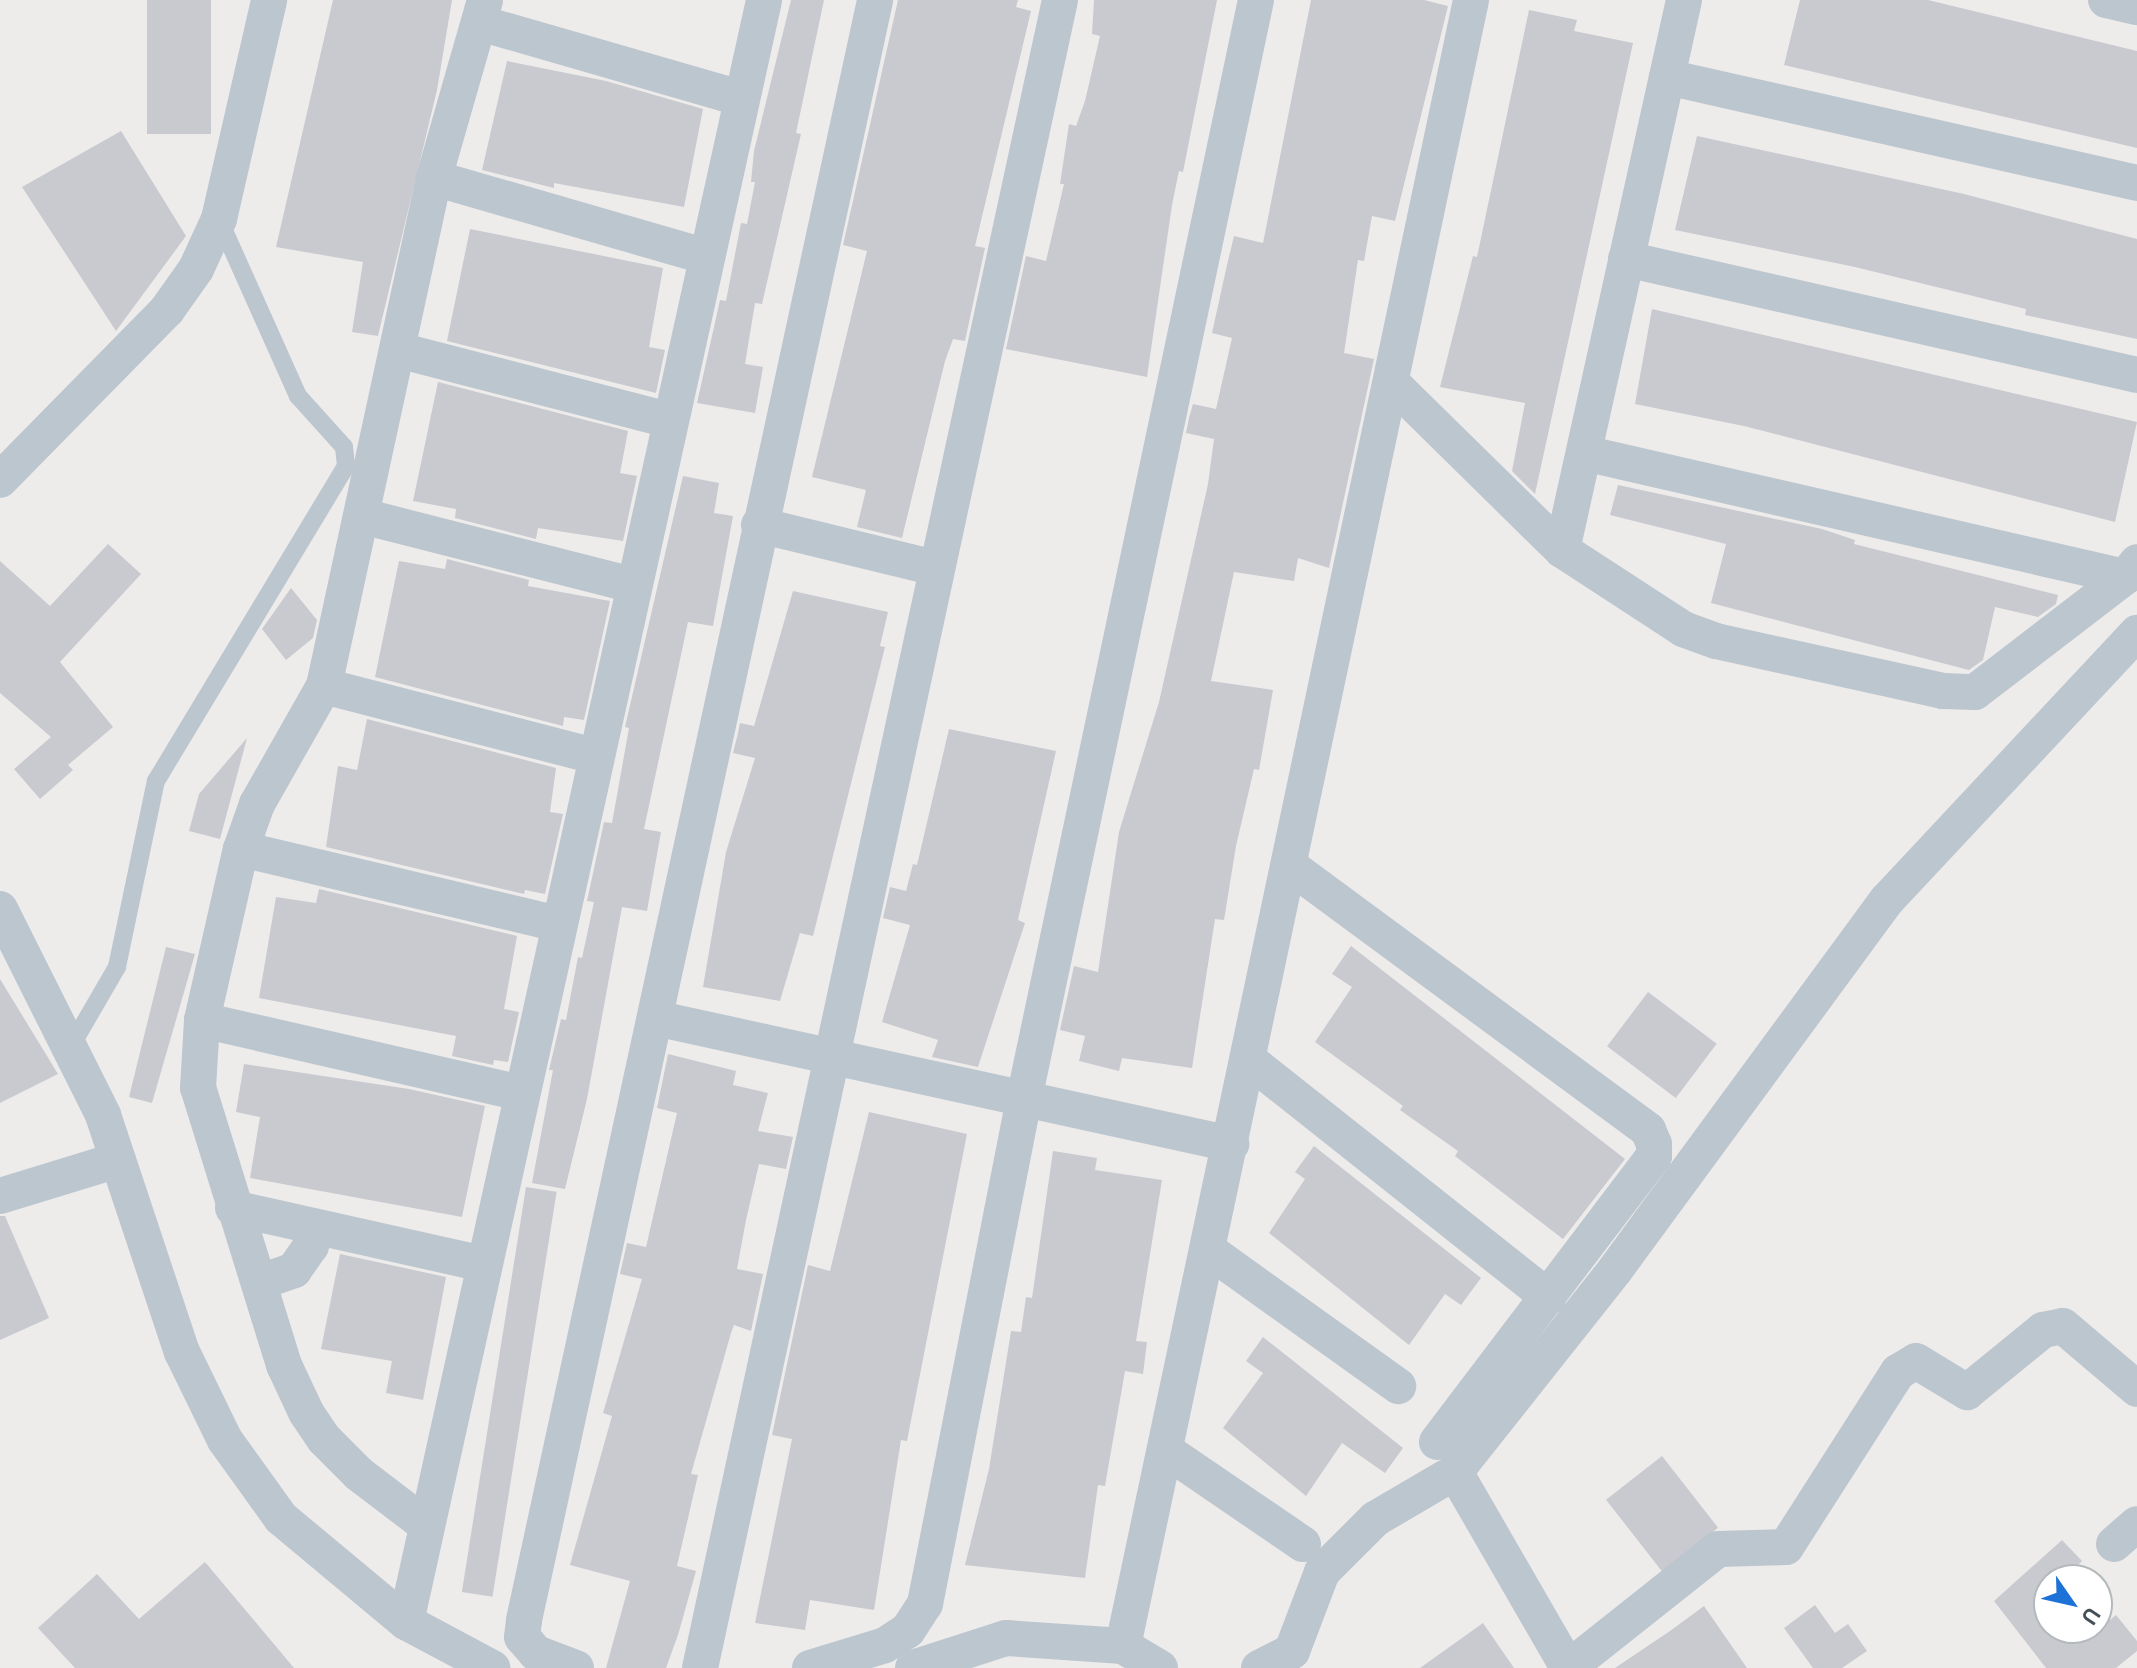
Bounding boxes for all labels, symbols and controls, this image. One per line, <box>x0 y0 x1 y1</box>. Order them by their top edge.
north arrow <box>2033 1564 2113 1644</box>
text: U <box>2075 1602 2107 1630</box>

